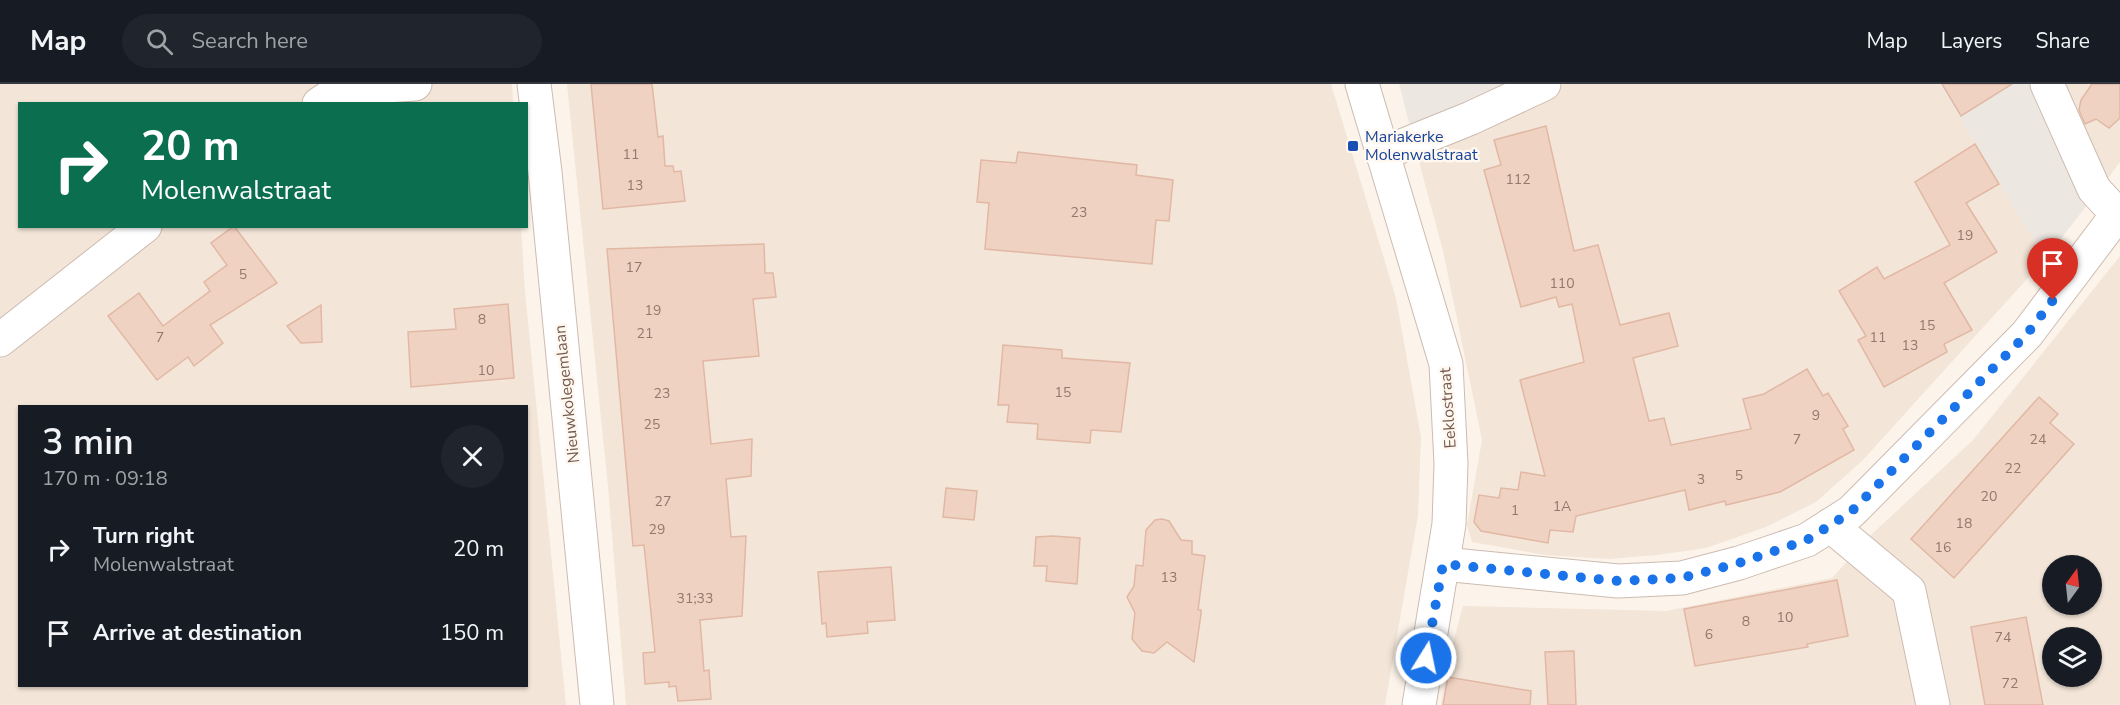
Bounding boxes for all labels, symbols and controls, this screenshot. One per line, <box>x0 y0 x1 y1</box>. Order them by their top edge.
search box <box>122 14 542 68</box>
text: Map <box>30 22 86 60</box>
icon: search <box>143 25 176 58</box>
text: Search here <box>191 26 308 56</box>
text: Map <box>1866 27 1908 55</box>
text: Layers <box>1941 27 2002 55</box>
text: Share <box>2035 27 2090 55</box>
text: 20 m <box>141 118 240 175</box>
icon: right <box>42 126 120 204</box>
place label: Mariakerke Molenwalstraat <box>1365 126 1478 166</box>
marker: Mariakerke Molenwalstraat <box>1346 139 1360 153</box>
house number: 11 <box>623 145 639 164</box>
house number: 112 <box>1505 170 1531 189</box>
text: Molenwalstraat <box>141 172 331 209</box>
house number: 13 <box>627 176 643 195</box>
house number: 23 <box>1071 203 1087 222</box>
house number: 19 <box>1957 226 1973 245</box>
pin <box>2027 238 2078 300</box>
icon: arrive <box>2036 247 2069 280</box>
house number: 17 <box>626 258 642 277</box>
house number: 5 <box>239 265 247 284</box>
house number: 110 <box>1549 274 1575 293</box>
house number: 19 <box>645 301 661 320</box>
house number: 8 <box>478 310 486 329</box>
house number: 15 <box>1919 316 1935 335</box>
street label: Nieuwkolegemlaan <box>549 324 585 464</box>
house number: 21 <box>637 324 653 343</box>
house number: 7 <box>156 328 164 347</box>
house number: 11 <box>1870 328 1886 347</box>
house number: 13 <box>1902 336 1918 355</box>
house number: 10 <box>478 361 494 380</box>
street label: Eeklostraat <box>1434 367 1462 449</box>
house number: 15 <box>1055 383 1071 402</box>
house number: 23 <box>654 384 670 403</box>
house number: 9 <box>1812 406 1820 425</box>
house number: 25 <box>644 415 660 434</box>
text: 3 min <box>42 418 134 467</box>
button: close <box>441 425 504 488</box>
house number: 7 <box>1793 430 1801 449</box>
house number: 24 <box>2030 430 2046 449</box>
house number: 22 <box>2005 459 2021 478</box>
text: 170 m · 09:18 <box>42 465 168 492</box>
house number: 5 <box>1735 466 1743 485</box>
house number: 3 <box>1697 470 1705 489</box>
house number: 20 <box>1981 487 1997 506</box>
house number: 27 <box>655 492 671 511</box>
house number: 1A <box>1553 497 1571 516</box>
house number: 1 <box>1511 501 1519 520</box>
house number: 18 <box>1956 514 1972 533</box>
house number: 29 <box>649 520 665 539</box>
text: Turn right <box>93 521 194 551</box>
icon: right <box>42 533 75 566</box>
text: 20 m <box>453 534 504 564</box>
house number: 16 <box>1935 538 1951 557</box>
text: Molenwalstraat <box>93 551 234 578</box>
north arrow <box>2042 555 2102 615</box>
map controls <box>2042 555 2102 687</box>
house number: 13 <box>1161 568 1177 587</box>
house number: 31;33 <box>677 589 713 608</box>
house number: 10 <box>1777 608 1793 627</box>
house number: 8 <box>1742 612 1750 631</box>
icon: arrive <box>42 617 75 650</box>
text: Arrive at destination <box>93 618 302 648</box>
text: 150 m <box>440 618 504 648</box>
house number: 6 <box>1705 625 1713 644</box>
position arrow <box>1394 626 1458 690</box>
button: layers <box>2042 627 2102 687</box>
house number: 74 <box>1995 628 2011 647</box>
house number: 72 <box>2002 674 2018 693</box>

